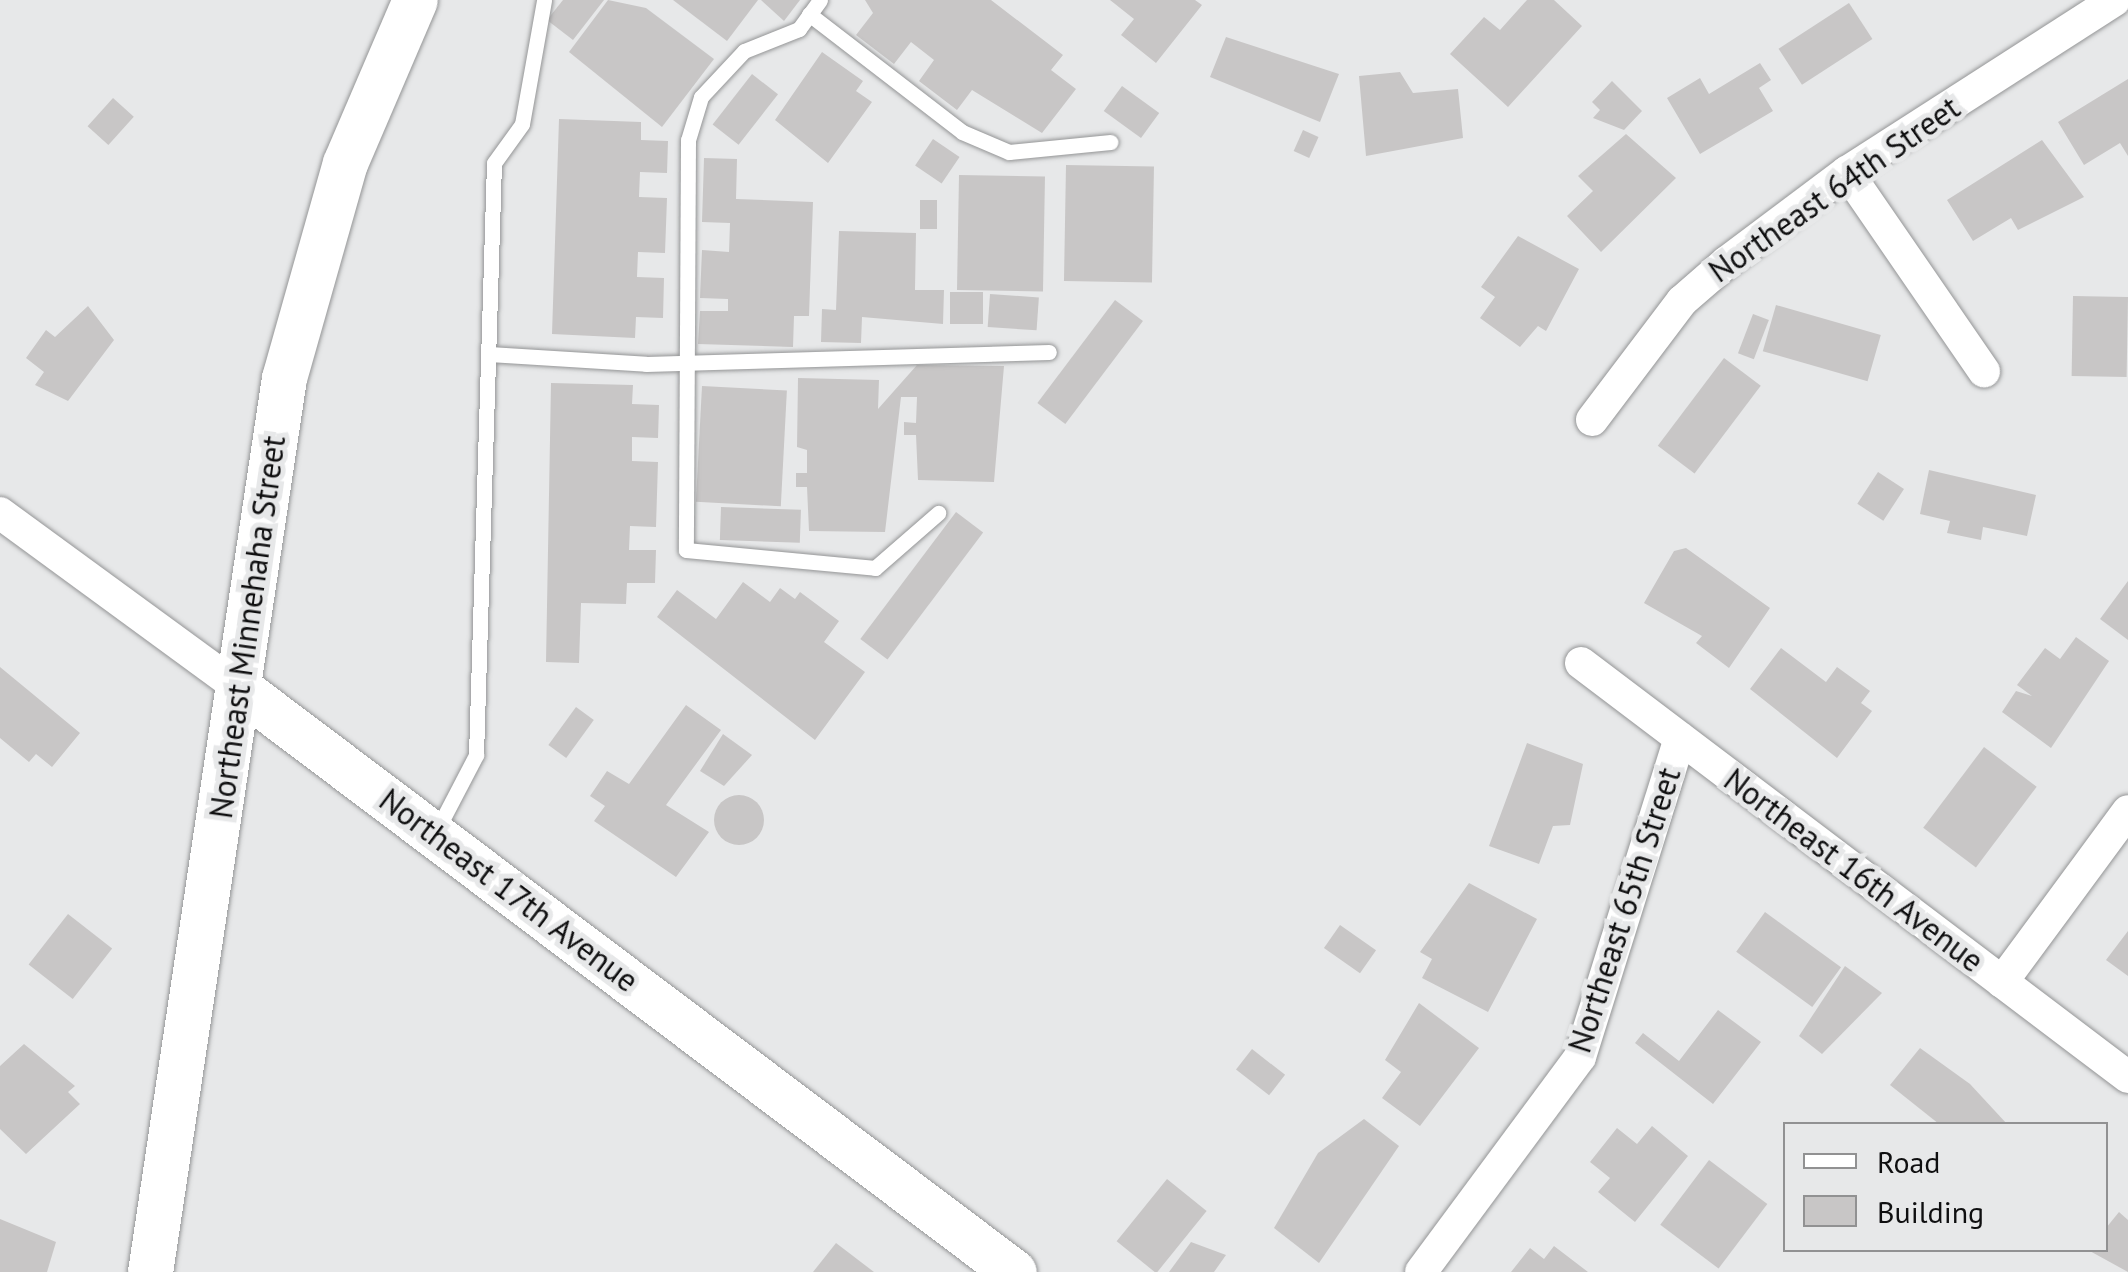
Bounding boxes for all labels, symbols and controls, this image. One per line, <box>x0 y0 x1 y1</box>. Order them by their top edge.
street label: Northeast 64th Street <box>1701 88 1967 290</box>
street label: Northeast Minnehaha Street <box>201 433 293 821</box>
street label: Northeast 16th Avenue <box>1716 760 1992 980</box>
street label: Northeast 65th Street <box>1560 763 1688 1057</box>
street label: Northeast 17th Avenue <box>372 780 646 1000</box>
legend <box>1783 1122 2108 1252</box>
text: Road <box>1877 1142 1941 1181</box>
text: Building <box>1877 1192 1984 1231</box>

